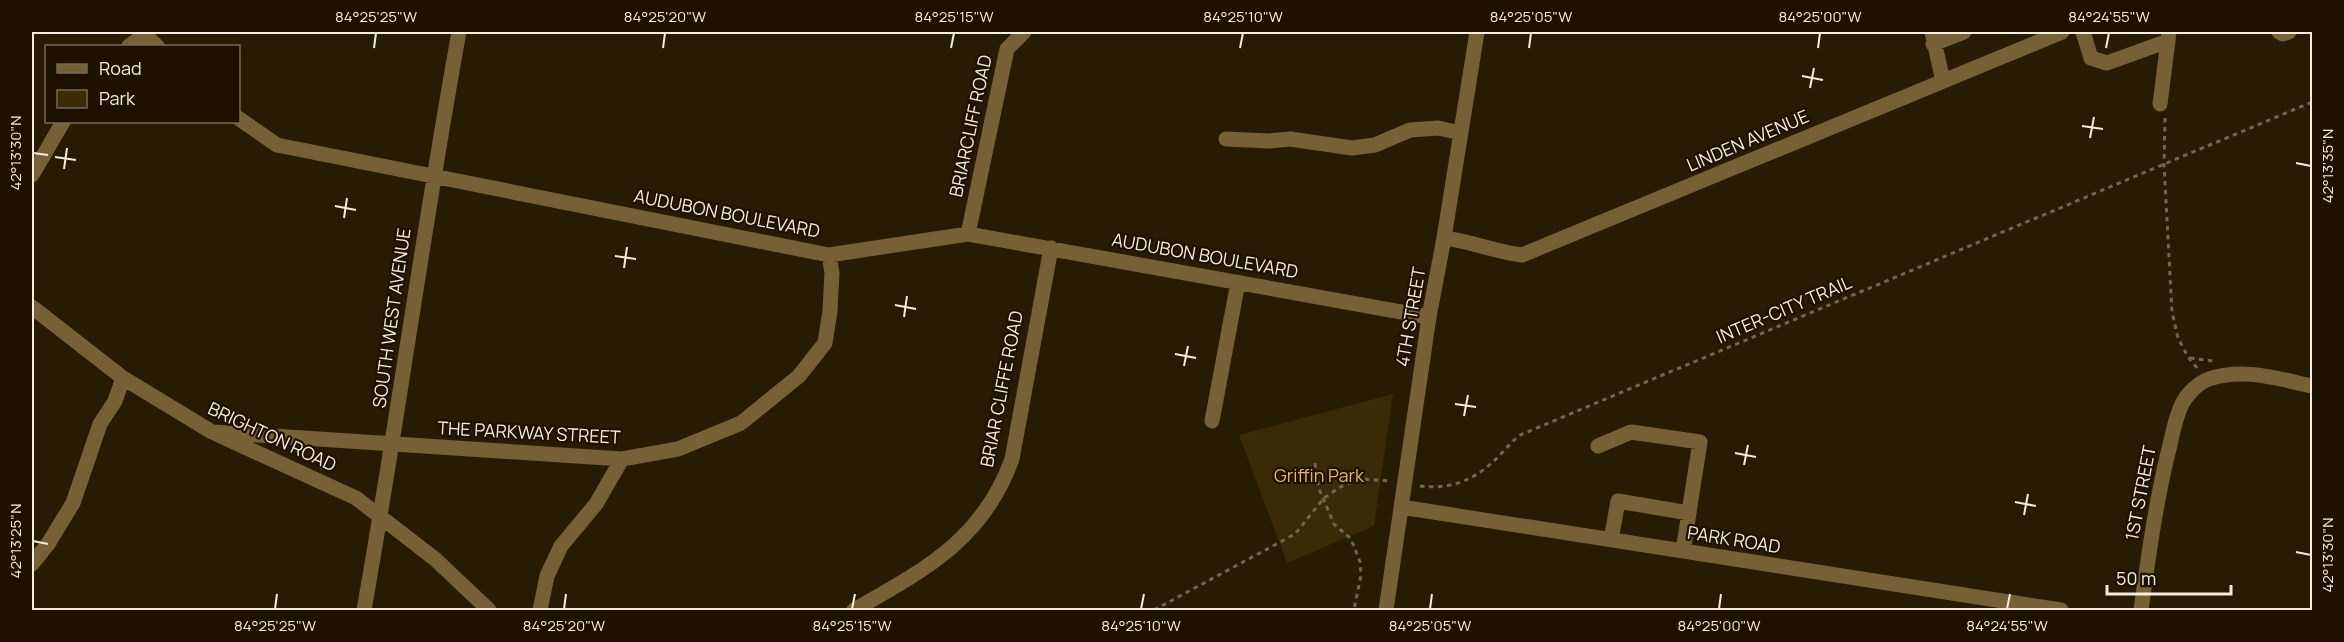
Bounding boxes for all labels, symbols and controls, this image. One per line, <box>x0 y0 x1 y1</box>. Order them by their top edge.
text: 84°25'25"W <box>335 6 417 27</box>
text: 84°25'20"W <box>624 6 706 27</box>
text: 84°25'15"W <box>914 6 994 27</box>
text: 84°25'10"W <box>1203 6 1283 27</box>
text: 84°25'05"W <box>1490 6 1572 27</box>
text: 84°25'00"W <box>1779 6 1861 27</box>
text: 84°24'55"W <box>2068 6 2150 27</box>
legend <box>45 45 240 123</box>
street label: BRIARCLIFF ROAD <box>943 53 997 199</box>
text: Road <box>99 56 142 80</box>
text: Park <box>99 86 136 110</box>
street label: LINDEN AVENUE <box>1683 104 1812 177</box>
text: 42°13'30"N <box>5 115 26 191</box>
text: 42°13'35"N <box>2317 129 2338 203</box>
street label: AUDUBON BOULEVARD <box>632 183 822 243</box>
street label: SOUTH WEST AVENUE <box>367 226 416 409</box>
street label: AUDUBON BOULEVARD <box>1110 227 1300 283</box>
street label: 4TH STREET <box>1389 265 1431 368</box>
street label: INTER-CITY TRAIL <box>1712 270 1855 348</box>
street label: BRIAR CLIFFE ROAD <box>974 309 1028 469</box>
street label: BRIGHTON ROAD <box>204 396 340 476</box>
street label: THE PARKWAY STREET <box>437 415 622 449</box>
street label: 1ST STREET <box>2119 443 2161 542</box>
park label: Griffin Park <box>1274 463 1365 487</box>
text: 42°13'25"N <box>5 504 26 578</box>
text: 42°13'30"N <box>2317 517 2338 593</box>
street label: PARK ROAD <box>1686 520 1783 558</box>
scale bar <box>2107 558 2232 596</box>
text: 50 m <box>2116 566 2156 590</box>
text: 84°25'25"W <box>234 615 316 636</box>
text: 84°25'20"W <box>523 615 605 636</box>
text: 84°25'15"W <box>812 615 892 636</box>
text: 84°25'10"W <box>1101 615 1181 636</box>
text: 84°25'05"W <box>1389 615 1471 636</box>
text: 84°25'00"W <box>1678 615 1760 636</box>
text: 84°24'55"W <box>1966 615 2048 636</box>

